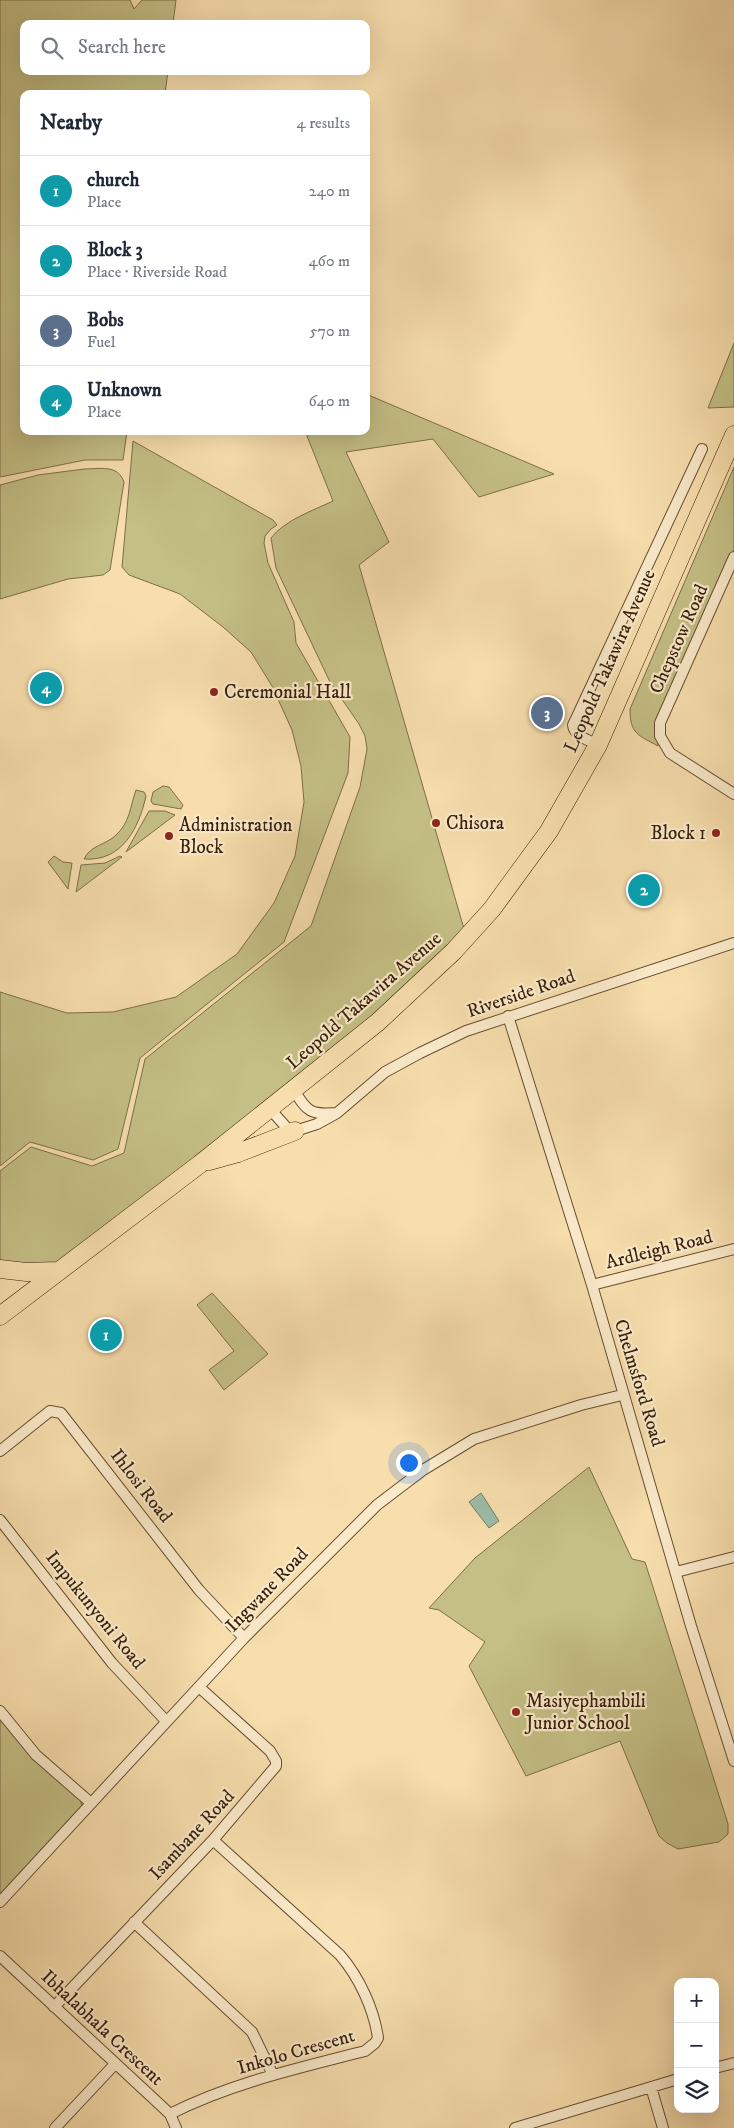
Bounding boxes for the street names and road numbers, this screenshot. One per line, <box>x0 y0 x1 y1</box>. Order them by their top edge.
street label: Leopold Takawira Avenue <box>559 566 661 756</box>
street label: Chepstow Road <box>645 580 714 697</box>
street label: Leopold Takawira Avenue <box>282 927 446 1075</box>
street label: Riverside Road <box>464 965 579 1023</box>
street label: Ardleigh Road <box>603 1225 715 1274</box>
street label: Chelmsford Road <box>609 1317 669 1450</box>
street label: Ihlosi Road <box>105 1445 177 1528</box>
street label: Ingwane Road <box>221 1543 313 1637</box>
street label: Impukunyoni Road <box>40 1546 150 1674</box>
street label: Isambane Road <box>145 1785 240 1885</box>
street label: Ibhalabhala Crescent <box>36 1965 168 2091</box>
street label: Inkolo Crescent <box>235 2024 357 2080</box>

